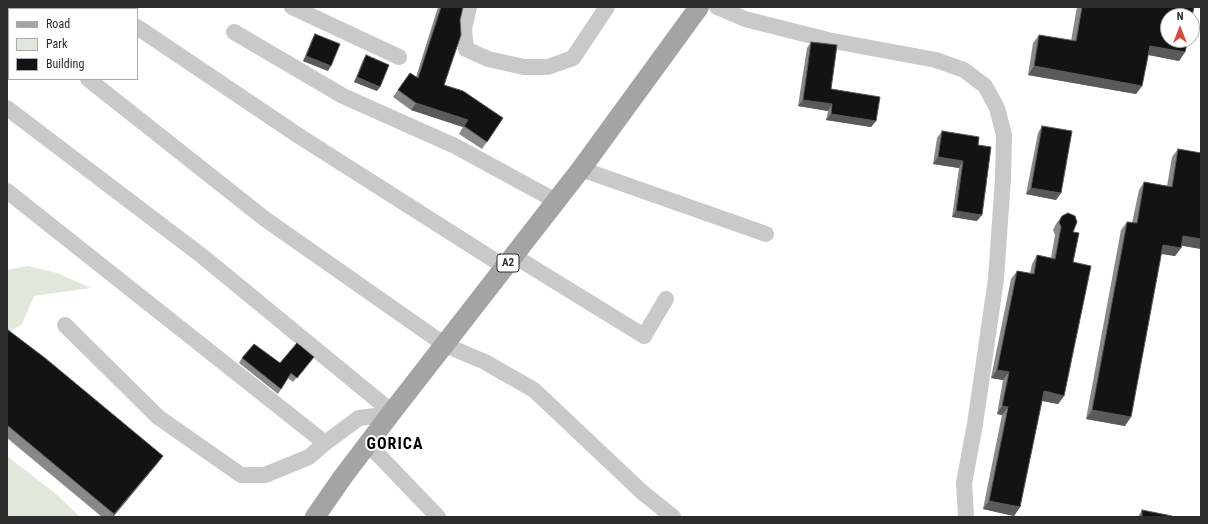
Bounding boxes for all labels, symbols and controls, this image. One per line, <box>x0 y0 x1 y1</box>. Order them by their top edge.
legend <box>8 8 138 80</box>
north arrow <box>1160 8 1200 48</box>
text: N <box>1177 10 1183 23</box>
text: Road <box>46 17 70 31</box>
text: Park <box>46 37 67 51</box>
text: Building <box>46 57 84 71</box>
road number: A2 <box>497 254 519 272</box>
district label: GORICA <box>367 435 423 455</box>

